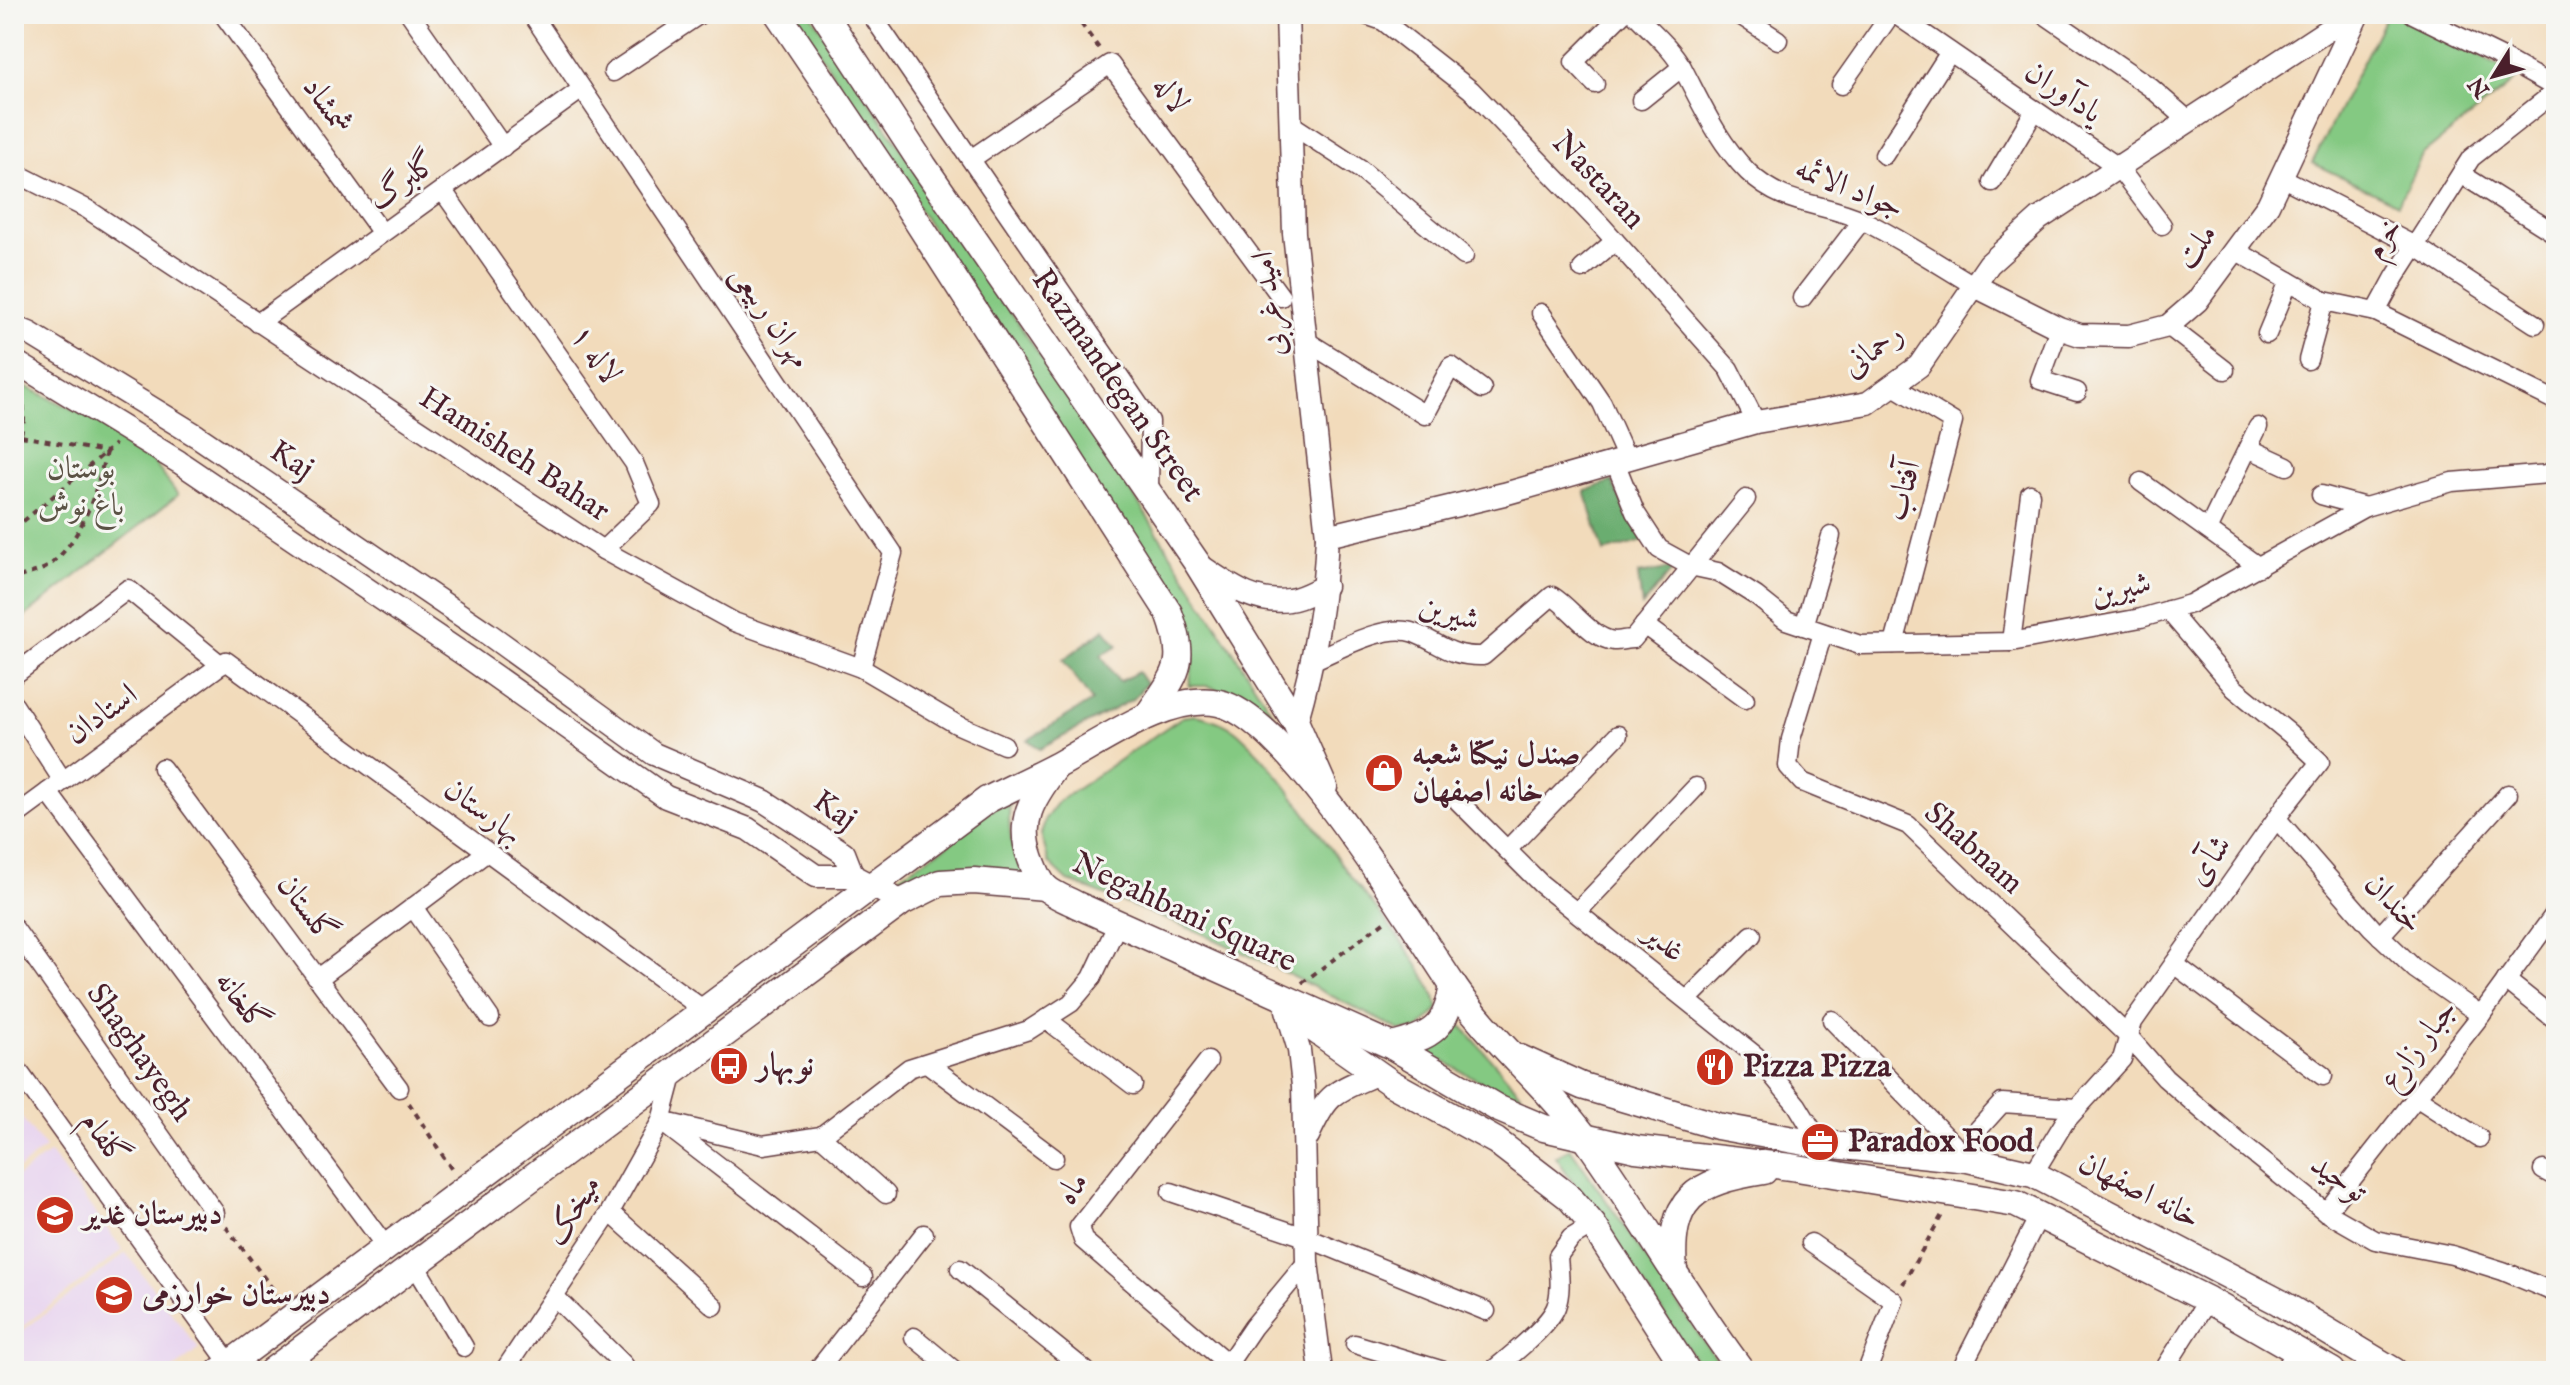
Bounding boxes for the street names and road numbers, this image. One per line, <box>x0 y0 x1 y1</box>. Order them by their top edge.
street label: یادآوران <box>2016 51 2112 135</box>
street label: لاله <box>1142 68 1198 122</box>
street label: شمشاد <box>292 69 362 143</box>
street label: Nastaran <box>1542 123 1654 239</box>
street label: گلبرگ <box>359 143 446 221</box>
street label: جواد الائمه <box>1788 149 1910 229</box>
street label: خرم <box>2355 210 2417 271</box>
street label: ملت <box>2167 216 2227 278</box>
street label: امید غربی <box>1243 249 1297 359</box>
street label: مهران ربیعی <box>720 257 820 377</box>
street label: Razmandegan Street <box>1021 262 1213 510</box>
street label: رحمانی <box>1834 314 1912 388</box>
street label: لاله ۱ <box>560 317 630 393</box>
street label: Hamisheh Bahar <box>411 378 617 532</box>
street label: Kaj <box>261 432 321 490</box>
street label: آفتاب <box>1875 453 1933 526</box>
street label: شیرین <box>2087 563 2155 617</box>
street label: شیرین <box>1414 586 1484 642</box>
street label: استادان <box>58 675 146 755</box>
street label: بهارستان <box>435 769 531 855</box>
street label: Kaj <box>804 781 864 841</box>
street label: Shabnam <box>1915 794 2031 904</box>
street label: شآی <box>2178 827 2242 895</box>
street label: Negahbani Square <box>1066 843 1302 983</box>
street label: خندان <box>2354 865 2432 943</box>
street label: گلستان <box>267 866 346 952</box>
street label: غدیر <box>1632 912 1694 972</box>
street label: گلخانه <box>204 962 278 1041</box>
street label: Shaghayegh <box>76 976 202 1130</box>
street label: جبار زارع <box>2370 991 2471 1102</box>
street label: گلفام <box>66 1103 139 1178</box>
street label: خانه اصفهان <box>2071 1143 2207 1239</box>
street label: توحید <box>2301 1145 2375 1214</box>
street label: ماه <box>1047 1164 1099 1214</box>
street label: میخک <box>536 1168 612 1254</box>

